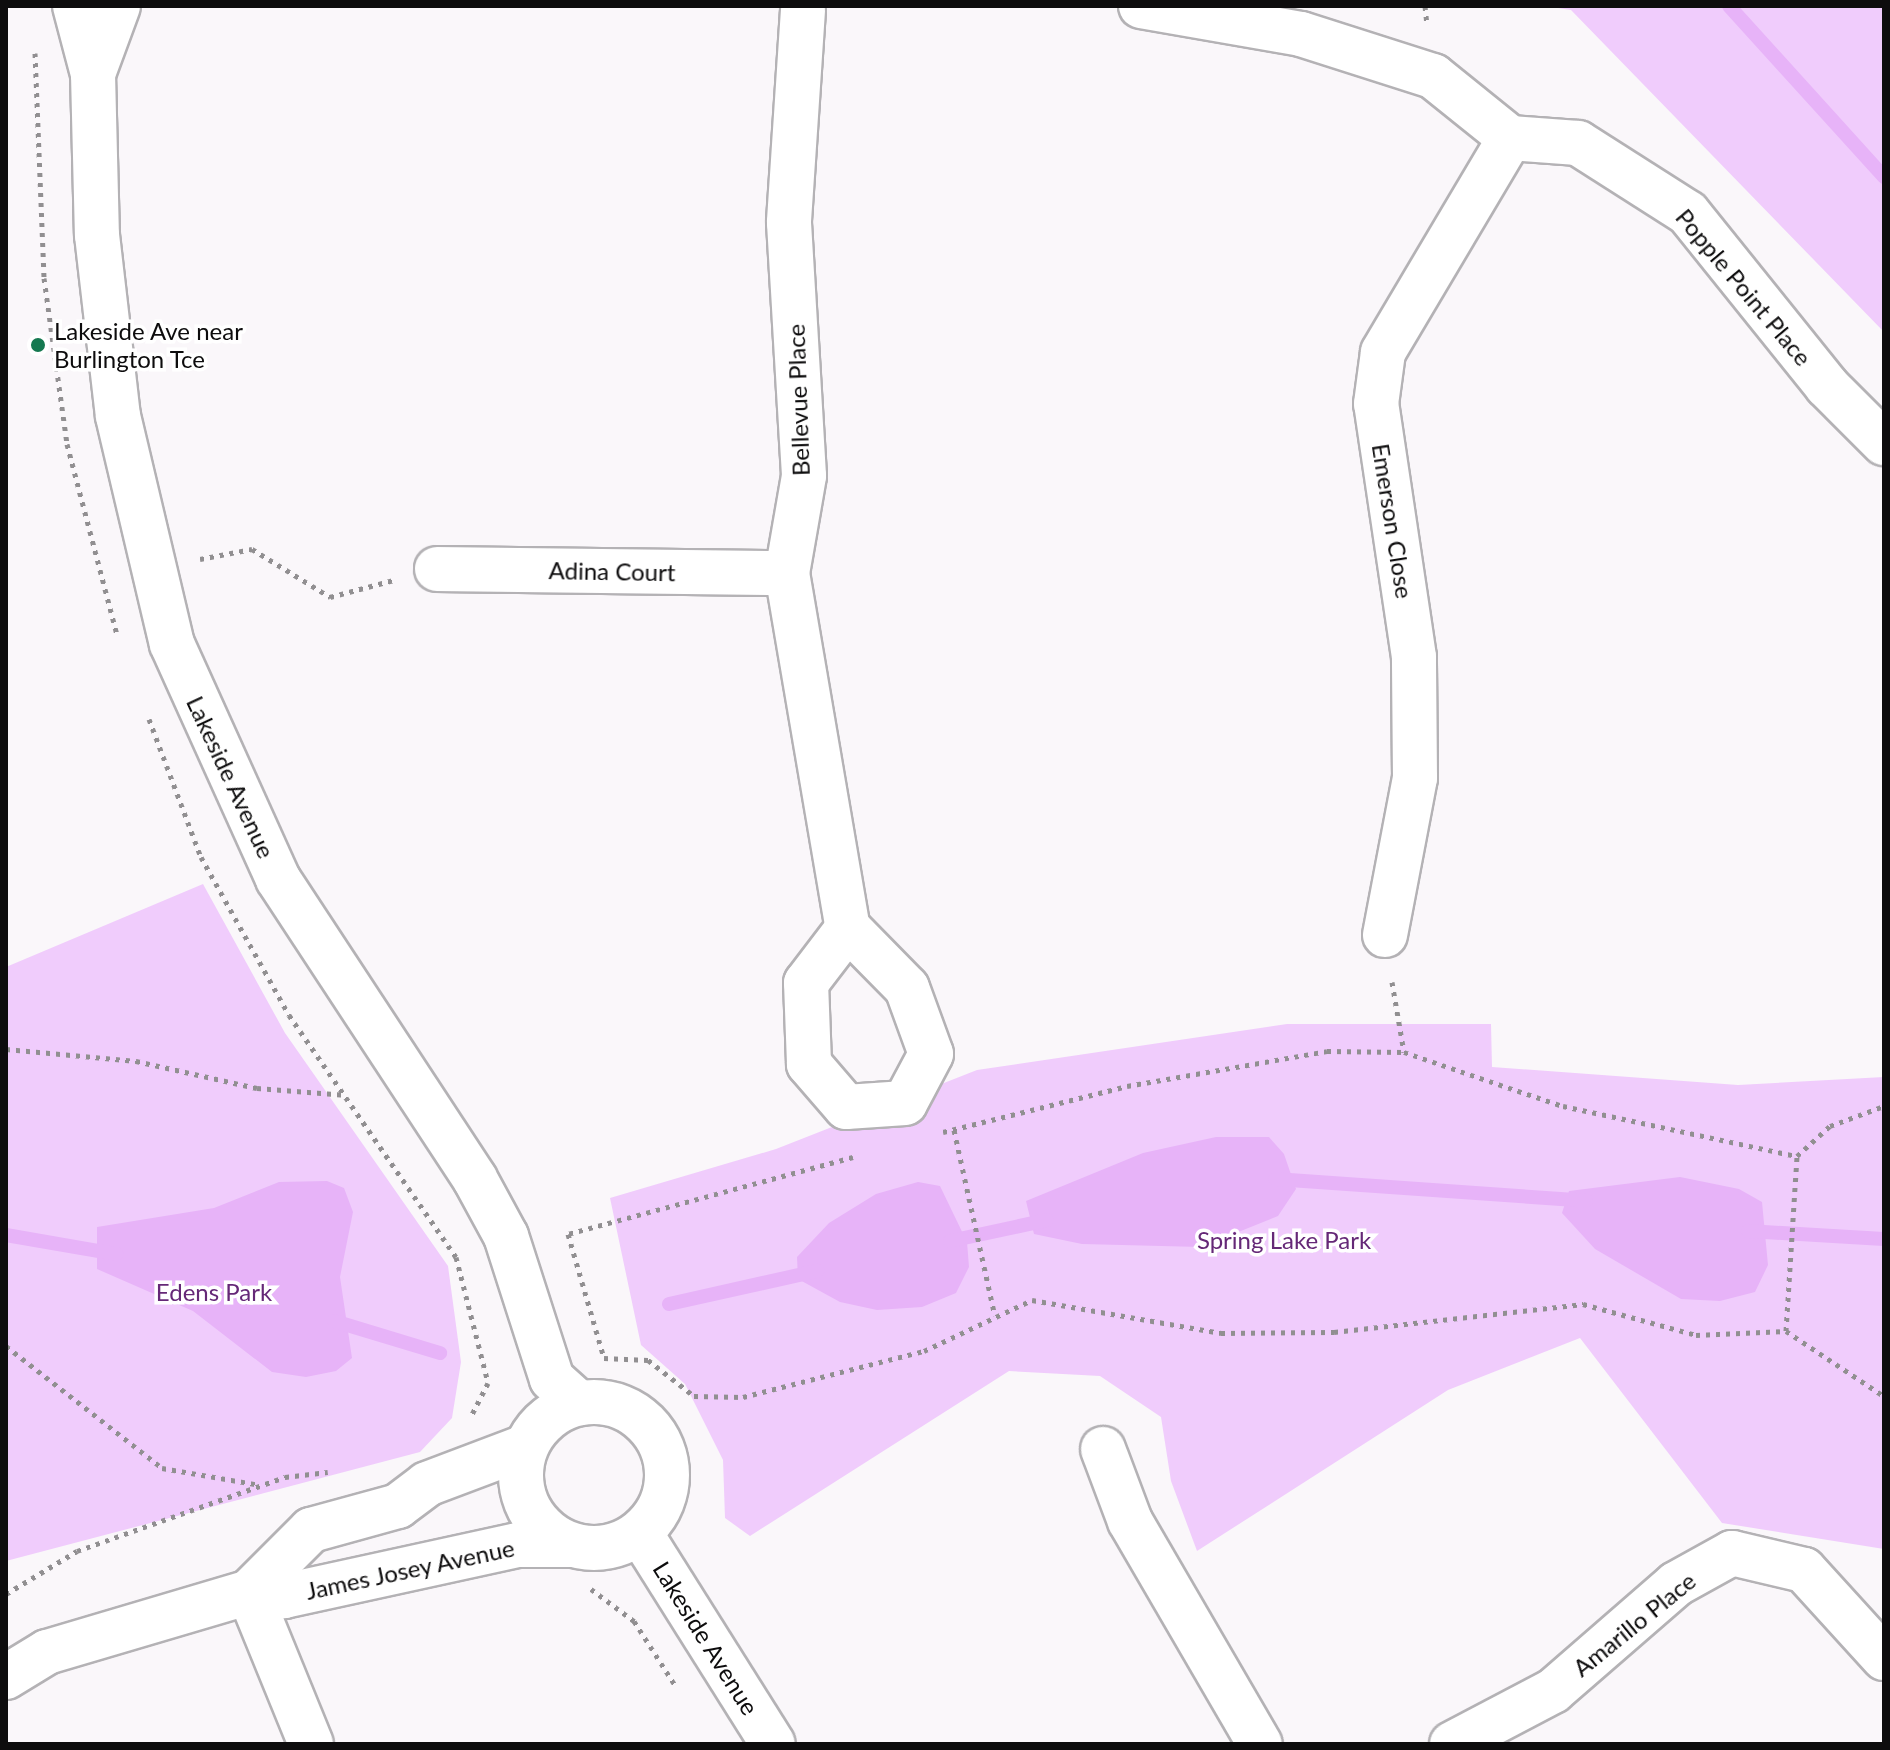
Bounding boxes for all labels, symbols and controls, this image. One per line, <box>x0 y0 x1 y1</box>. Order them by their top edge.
street label: Popple Point Place <box>1670 203 1818 371</box>
place label: Lakeside Ave near Burlington Tce <box>54 317 244 373</box>
street label: Bellevue Place <box>781 323 815 477</box>
marker: Lakeside Ave near Burlington Tce <box>29 336 47 354</box>
street label: Emerson Close <box>1367 441 1419 601</box>
street label: Adina Court <box>548 555 676 587</box>
street label: Lakeside Avenue <box>181 691 281 863</box>
park label: Spring Lake Park <box>1197 1226 1371 1254</box>
park label: Edens Park <box>156 1278 272 1306</box>
street label: James Josey Avenue <box>302 1533 518 1605</box>
street label: Lakeside Avenue <box>647 1556 765 1720</box>
street label: Amarillo Place <box>1567 1566 1701 1682</box>

